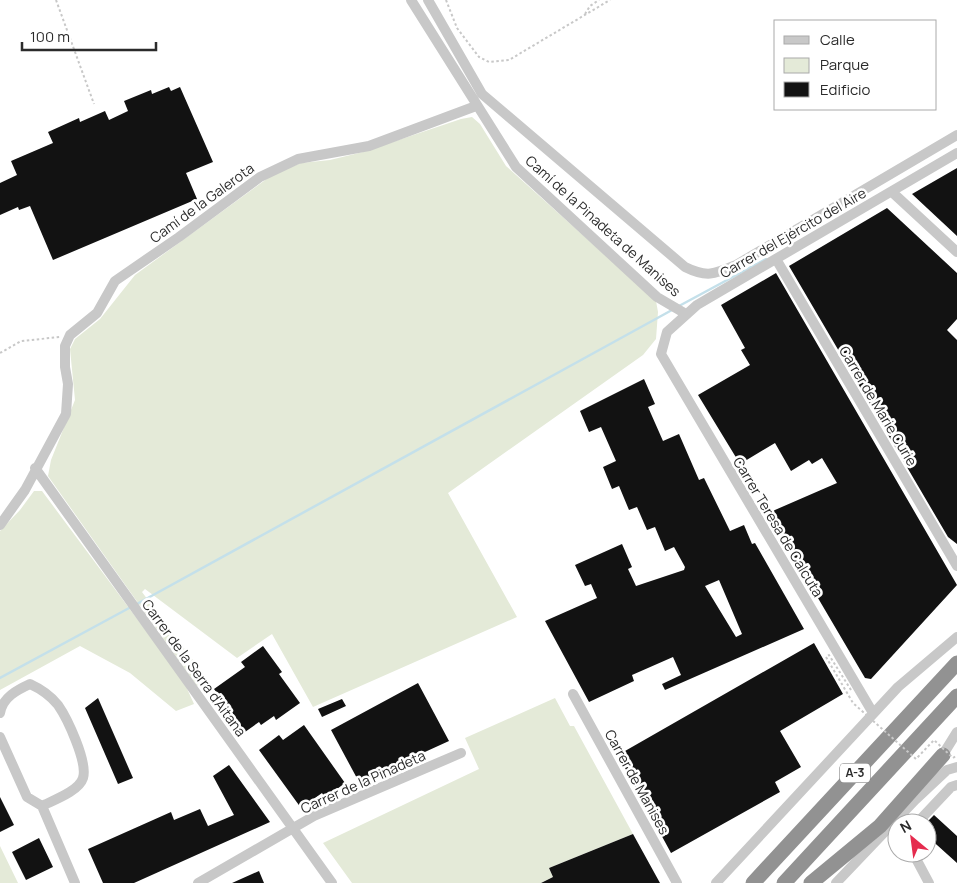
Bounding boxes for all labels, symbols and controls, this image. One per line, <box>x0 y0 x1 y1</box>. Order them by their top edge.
scale bar <box>22 20 156 52</box>
legend <box>774 20 937 110</box>
text: 100 m <box>30 26 70 47</box>
text: Calle <box>820 29 855 50</box>
text: Parque <box>820 54 869 75</box>
text: Edificio <box>820 79 871 100</box>
street label: Camí de la Pinadeta de Manises <box>522 151 685 300</box>
street label: Camí de la Galerota <box>146 158 258 247</box>
street label: Carrer del Ejército del Aire <box>716 183 869 282</box>
street label: Carrer de Marie Curie <box>835 342 922 469</box>
street label: Carrer Teresa de Calcuta <box>729 453 828 600</box>
street label: Carrer de la Serra d'Aitana <box>138 595 251 740</box>
street label: Carrer de Manises <box>601 726 674 838</box>
street label: Carrer de la Pinadeta <box>297 745 428 818</box>
road number: A-3 <box>840 764 870 782</box>
north arrow <box>887 813 937 863</box>
text: N <box>896 815 914 837</box>

